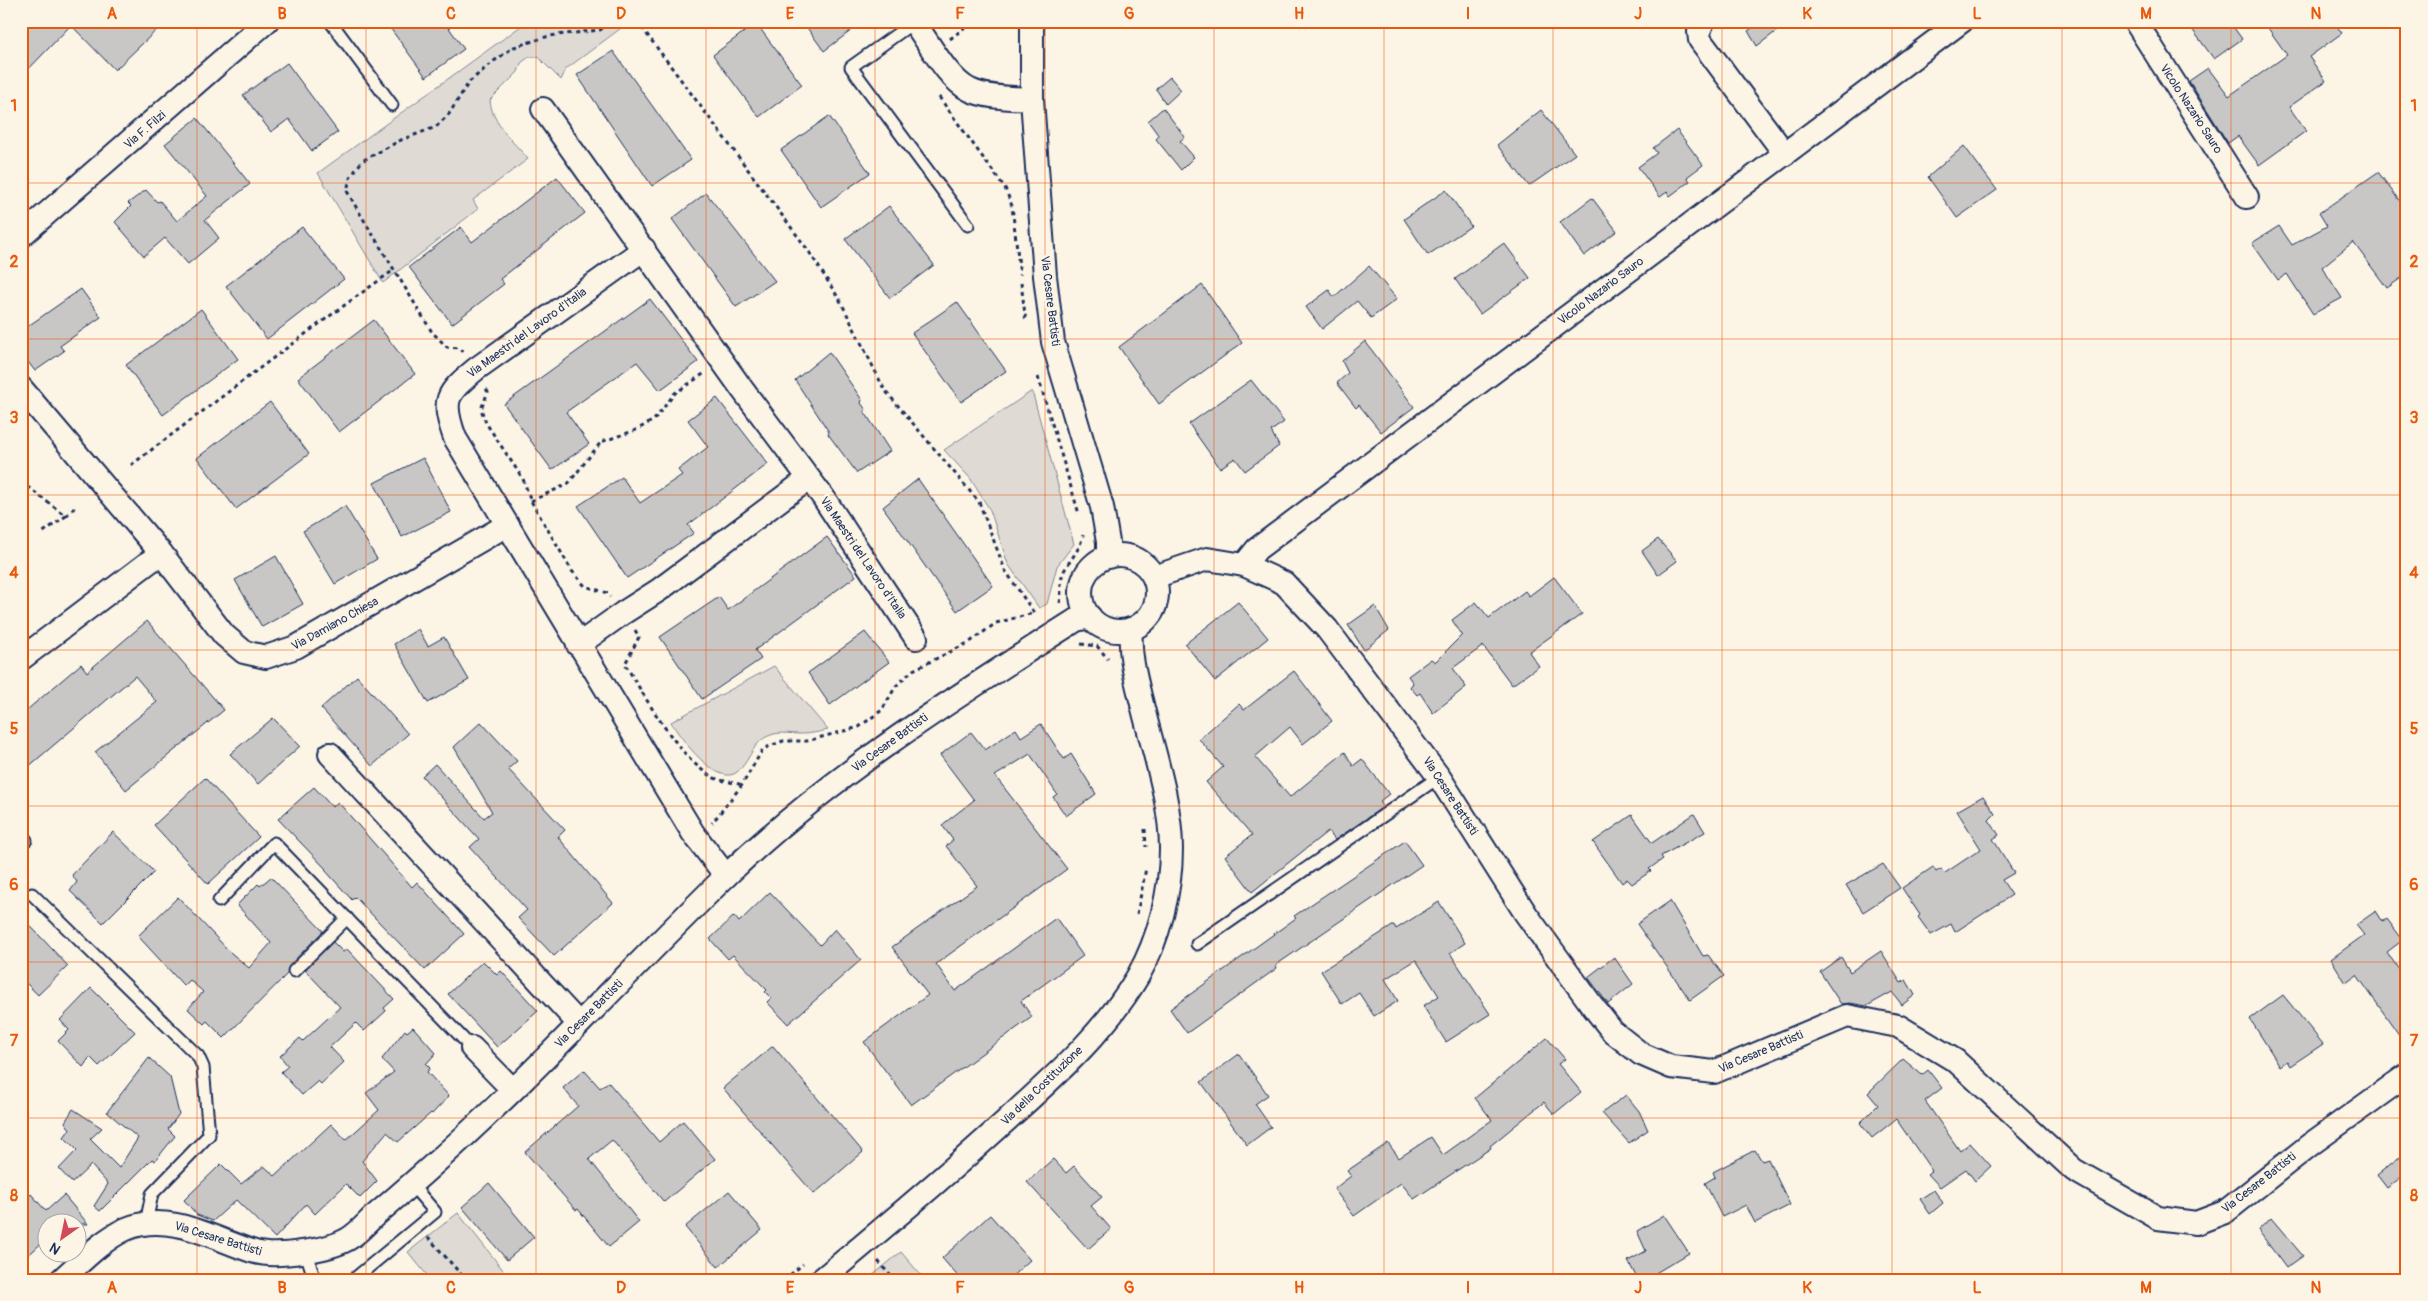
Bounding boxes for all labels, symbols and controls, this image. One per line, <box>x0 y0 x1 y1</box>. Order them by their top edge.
text: A <box>107 4 118 24</box>
text: B <box>277 4 287 24</box>
text: C <box>446 4 456 24</box>
text: D <box>616 4 626 24</box>
text: E <box>786 4 795 24</box>
text: F <box>955 4 965 24</box>
text: G <box>1124 4 1135 24</box>
text: H <box>1294 4 1304 24</box>
text: I <box>1466 4 1470 24</box>
text: J <box>1634 4 1642 24</box>
text: K <box>1802 4 1812 24</box>
text: L <box>1972 4 1982 24</box>
text: M <box>2140 4 2152 24</box>
text: N <box>2311 4 2322 24</box>
street label: Vicolo Nazario Sauro <box>2156 61 2226 157</box>
text: 1 <box>11 96 17 116</box>
text: 1 <box>2411 96 2417 116</box>
street label: Via F. Filzi <box>121 108 169 152</box>
text: 2 <box>10 252 19 272</box>
text: 2 <box>2410 252 2419 272</box>
street label: Vicolo Nazario Sauro <box>1555 253 1647 328</box>
street label: Via Cesare Battisti <box>1037 255 1063 347</box>
street label: Via Maestri del Lavoro d'Italia <box>464 284 590 381</box>
text: 3 <box>10 408 19 428</box>
text: 3 <box>2410 408 2419 428</box>
street label: Via Maestri del Lavoro d'Italia <box>816 494 910 622</box>
text: 4 <box>9 563 19 583</box>
text: 4 <box>2409 563 2419 583</box>
street label: Via Damiano Chiesa <box>289 594 381 654</box>
street label: Via Cesare Battisti <box>849 710 931 776</box>
text: 5 <box>10 719 19 739</box>
text: 5 <box>2410 719 2419 739</box>
street label: Via Cesare Battisti <box>1419 754 1481 838</box>
text: 6 <box>9 875 19 895</box>
text: 6 <box>2409 875 2419 895</box>
street label: Via Cesare Battisti <box>552 977 626 1051</box>
street label: Via Cesare Battisti <box>1716 1027 1806 1077</box>
text: 7 <box>10 1031 19 1051</box>
text: 7 <box>2410 1031 2419 1051</box>
street label: Via della Costituzione <box>998 1043 1086 1129</box>
street label: Via Cesare Battisti <box>2219 1149 2299 1217</box>
text: 8 <box>10 1186 18 1206</box>
text: 8 <box>2410 1186 2418 1206</box>
north arrow <box>38 1214 88 1264</box>
street label: Via Cesare Battisti <box>173 1219 263 1259</box>
text: N <box>47 1239 64 1258</box>
text: A <box>107 1278 118 1298</box>
text: B <box>277 1278 287 1298</box>
text: C <box>446 1278 456 1298</box>
text: D <box>616 1278 626 1298</box>
text: E <box>786 1278 795 1298</box>
text: F <box>955 1278 965 1298</box>
text: G <box>1124 1278 1135 1298</box>
text: H <box>1294 1278 1304 1298</box>
text: I <box>1466 1278 1470 1298</box>
text: J <box>1634 1278 1642 1298</box>
text: K <box>1802 1278 1812 1298</box>
text: L <box>1972 1278 1982 1298</box>
text: M <box>2140 1278 2152 1298</box>
text: N <box>2311 1278 2322 1298</box>

